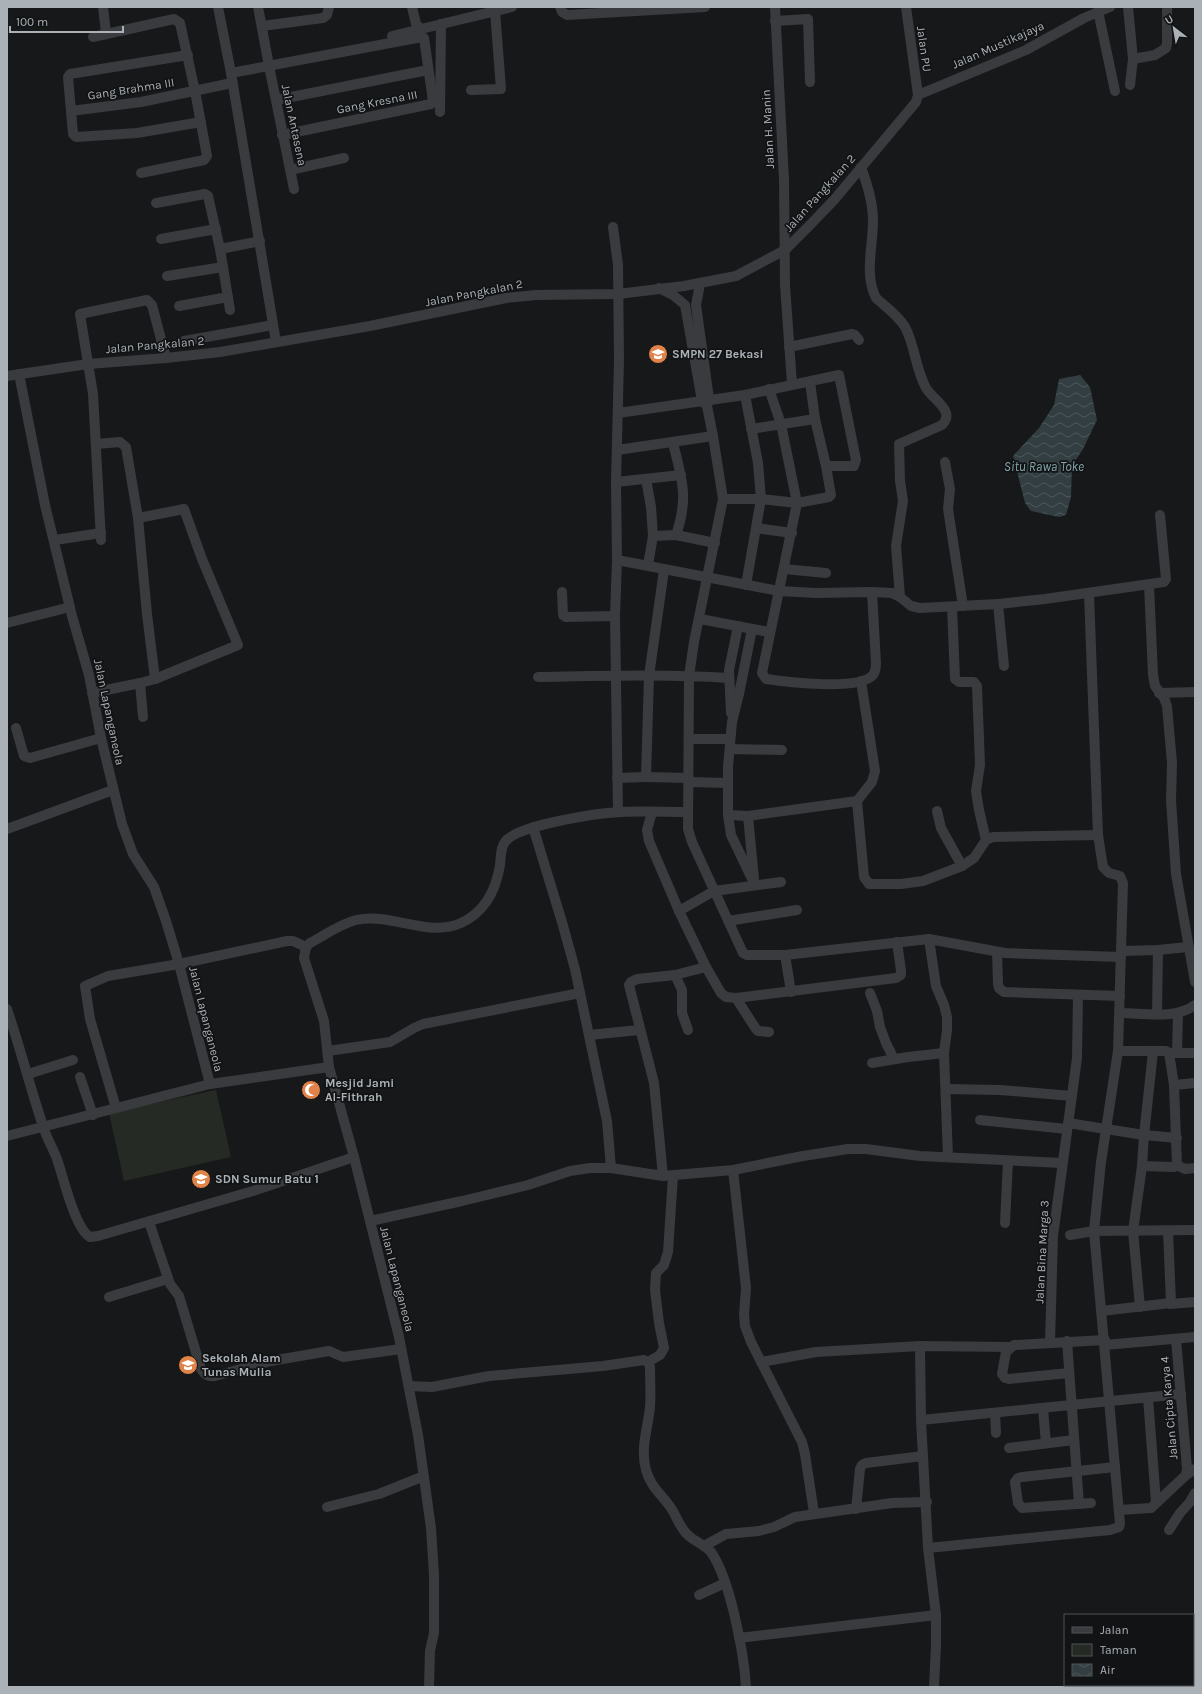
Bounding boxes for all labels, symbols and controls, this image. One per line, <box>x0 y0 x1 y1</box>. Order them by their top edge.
scale bar <box>10 8 123 34</box>
north arrow <box>1154 8 1194 48</box>
text: U <box>1163 12 1176 27</box>
text: 100 m <box>16 15 48 29</box>
street label: Jalan Mustikajaya <box>950 18 1046 72</box>
street label: Jalan PU <box>914 25 934 73</box>
street label: Gang Brahma III <box>87 75 175 103</box>
street label: Jalan Antasena <box>279 83 309 167</box>
street label: Gang Kresna III <box>335 87 419 117</box>
street label: Jalan H. Manin <box>759 89 777 169</box>
street label: Jalan Pangkalan 2 <box>782 151 858 235</box>
street label: Jalan Pangkalan 2 <box>424 277 524 309</box>
street label: Jalan Pangkalan 2 <box>105 334 205 356</box>
school or university icon: SMPN 27 Bekasi <box>647 343 669 365</box>
place label: SMPN 27 Bekasi <box>672 347 764 361</box>
water label: Situ Rawa Toke <box>1004 459 1084 474</box>
street label: Jalan Lapanganeola <box>91 658 127 766</box>
street label: Jalan Lapanganeola <box>186 965 226 1073</box>
place label: Mesjid Jami Al-Fithrah <box>325 1076 394 1104</box>
mosque icon: Mesjid Jami Al-Fithrah <box>300 1079 322 1101</box>
school or university icon: SDN Sumur Batu 1 <box>190 1168 212 1190</box>
place label: SDN Sumur Batu 1 <box>215 1172 319 1186</box>
street label: Jalan Bina Marga 3 <box>1032 1200 1052 1304</box>
street label: Jalan Lapanganeola <box>377 1225 417 1333</box>
place label: Sekolah Alam Tunas Mulia <box>202 1351 281 1379</box>
school or university icon: Sekolah Alam Tunas Mulia <box>177 1354 199 1376</box>
street label: Jalan Cipta Karya 4 <box>1157 1356 1180 1460</box>
legend <box>1064 1614 1194 1686</box>
text: Jalan <box>1100 1623 1129 1637</box>
text: Taman <box>1100 1643 1137 1657</box>
text: Air <box>1100 1663 1115 1677</box>

